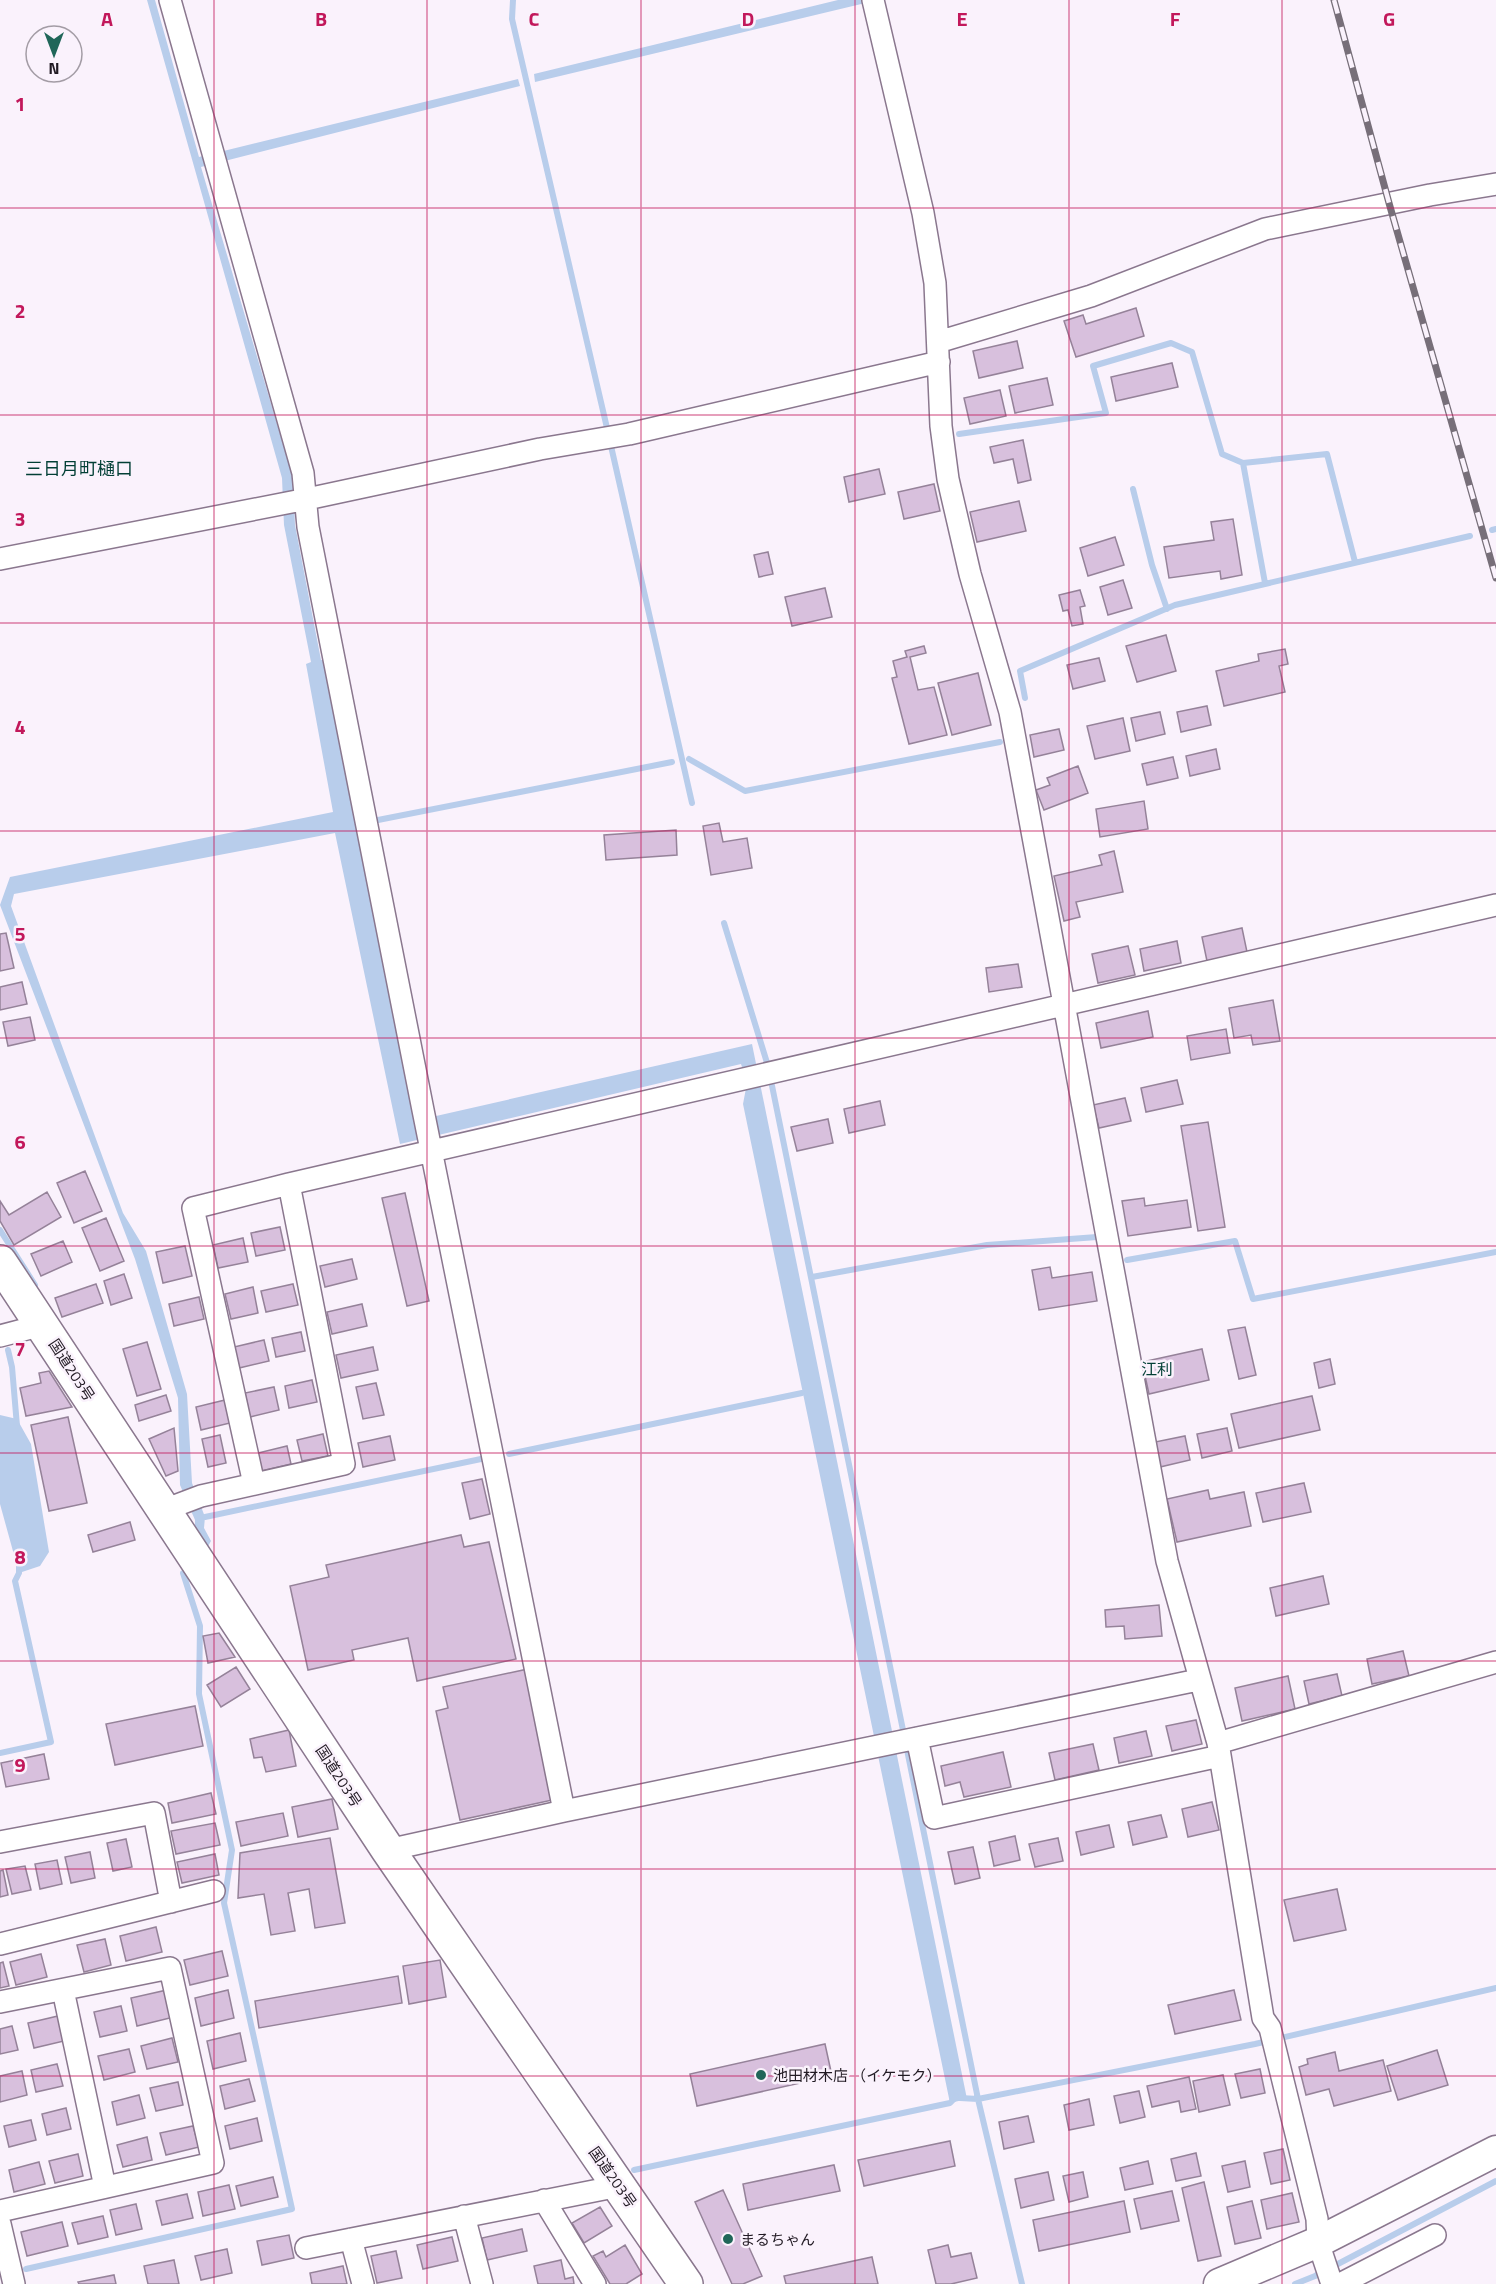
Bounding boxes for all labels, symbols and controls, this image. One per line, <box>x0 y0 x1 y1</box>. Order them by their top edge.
text: A <box>101 3 113 34</box>
text: B <box>315 3 327 34</box>
text: C <box>529 3 540 34</box>
text: D <box>742 3 754 34</box>
text: E <box>956 3 968 34</box>
text: F <box>1170 3 1181 34</box>
text: G <box>1383 3 1395 34</box>
north arrow <box>24 24 84 84</box>
text: N <box>48 57 60 81</box>
text: 1 <box>14 88 26 119</box>
text: 2 <box>14 295 26 326</box>
district label: 三日月町樋口 <box>25 455 133 482</box>
text: 3 <box>14 503 26 534</box>
text: 4 <box>14 711 26 742</box>
text: 5 <box>14 918 26 949</box>
text: 6 <box>14 1126 26 1157</box>
text: 7 <box>14 1333 26 1364</box>
street label: 国道203号 <box>43 1334 101 1406</box>
district label: 江利 <box>1141 1357 1173 1381</box>
text: 8 <box>14 1541 26 1572</box>
street label: 国道203号 <box>310 1740 368 1812</box>
text: 9 <box>14 1749 26 1780</box>
place label: 池田材木店 （イケモク） <box>773 2064 941 2087</box>
marker: 池田材木店 （イケモク） <box>754 2068 768 2082</box>
street label: 国道203号 <box>583 2142 643 2212</box>
place label: まるちゃん <box>740 2228 815 2251</box>
marker: まるちゃん <box>721 2232 735 2246</box>

